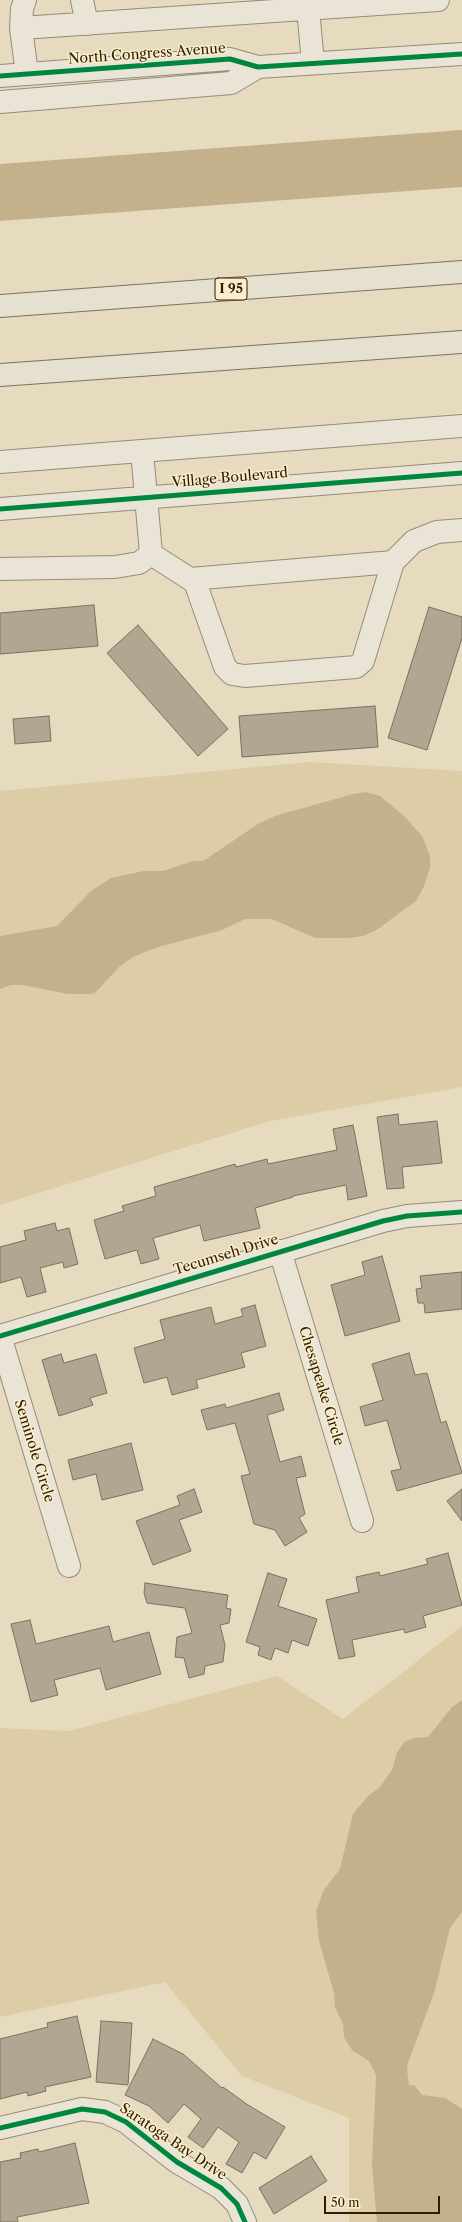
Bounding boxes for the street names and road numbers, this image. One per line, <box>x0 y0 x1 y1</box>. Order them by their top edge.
street label: North Congress Avenue <box>68 40 226 68</box>
road number: I 95 <box>215 278 247 300</box>
street label: Village Boulevard <box>171 465 289 491</box>
street label: Tecumseh Drive <box>172 1231 280 1279</box>
street label: Chesapeake Circle <box>295 1324 347 1448</box>
street label: Seminole Circle <box>10 1398 58 1504</box>
street label: Saratoga Bay Drive <box>116 2100 230 2184</box>

